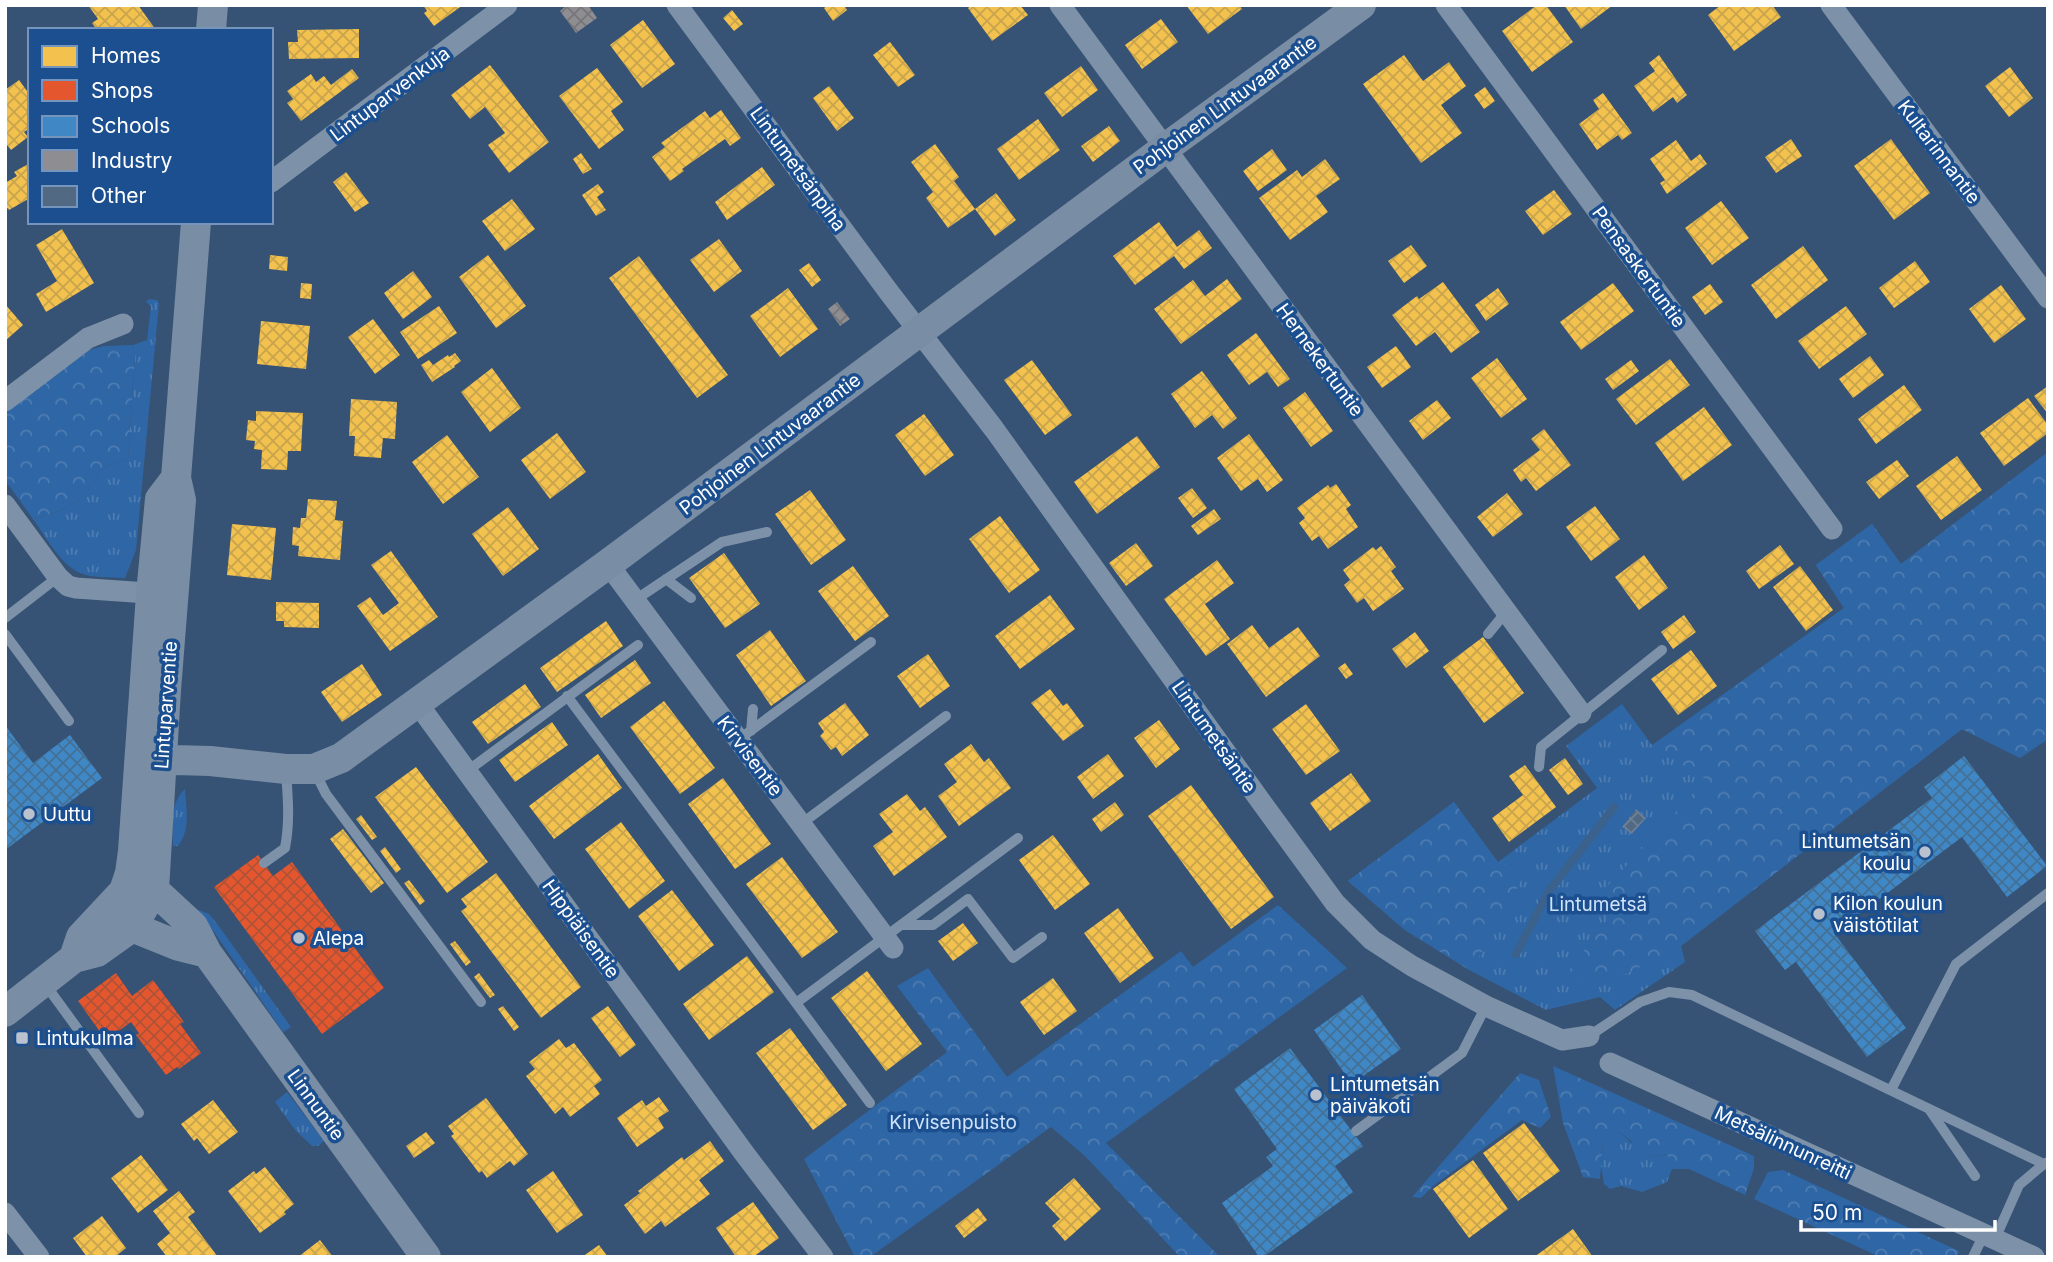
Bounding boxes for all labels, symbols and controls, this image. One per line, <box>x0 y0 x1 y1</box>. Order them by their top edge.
legend <box>28 28 273 224</box>
street label: Pohjoinen Lintuvaarantie <box>1129 31 1321 179</box>
street label: Lintuparvenkuja <box>326 42 454 146</box>
text: Homes <box>91 43 161 68</box>
text: Shops <box>91 78 153 103</box>
street label: Kultarinnantie <box>1893 96 1985 208</box>
street label: Lintumetsänpiha <box>745 102 851 236</box>
text: Schools <box>91 113 170 138</box>
text: Industry <box>91 148 173 173</box>
text: Other <box>91 183 147 208</box>
street label: Pensaskertuntie <box>1587 202 1691 332</box>
street label: Hernekertuntie <box>1271 299 1369 421</box>
street label: Pohjoinen Lintuvaarantie <box>675 368 865 520</box>
street label: Lintuparventie <box>150 640 182 770</box>
street label: Lintumetsäntie <box>1167 677 1261 797</box>
street label: Kirvisentie <box>712 711 788 801</box>
place label: Uuttu <box>43 803 92 826</box>
marker: Uuttu <box>21 806 37 822</box>
place label: Lintumetsän koulu <box>1801 830 1911 875</box>
marker: Lintumetsän koulu <box>1917 844 1933 860</box>
street label: Hippiäisentie <box>538 875 624 983</box>
place label: Kilon koulun väistötilat <box>1833 892 1943 937</box>
park label: Lintumetsä <box>1549 893 1647 916</box>
marker: Kilon koulun väistötilat <box>1811 906 1827 922</box>
place label: Alepa <box>313 927 364 950</box>
marker: Alepa <box>291 930 307 946</box>
place label: Lintukulma <box>36 1027 134 1050</box>
marker: Lintukulma <box>14 1030 30 1046</box>
street label: Linnuntie <box>283 1065 349 1145</box>
place label: Lintumetsän päiväkoti <box>1330 1073 1440 1118</box>
marker: Lintumetsän päiväkoti <box>1308 1087 1324 1103</box>
street label: Metsälinnunreitti <box>1711 1101 1855 1185</box>
park label: Kirvisenpuisto <box>889 1111 1017 1134</box>
scale bar <box>1801 1188 1995 1232</box>
text: 50 m <box>1812 1200 1862 1225</box>

